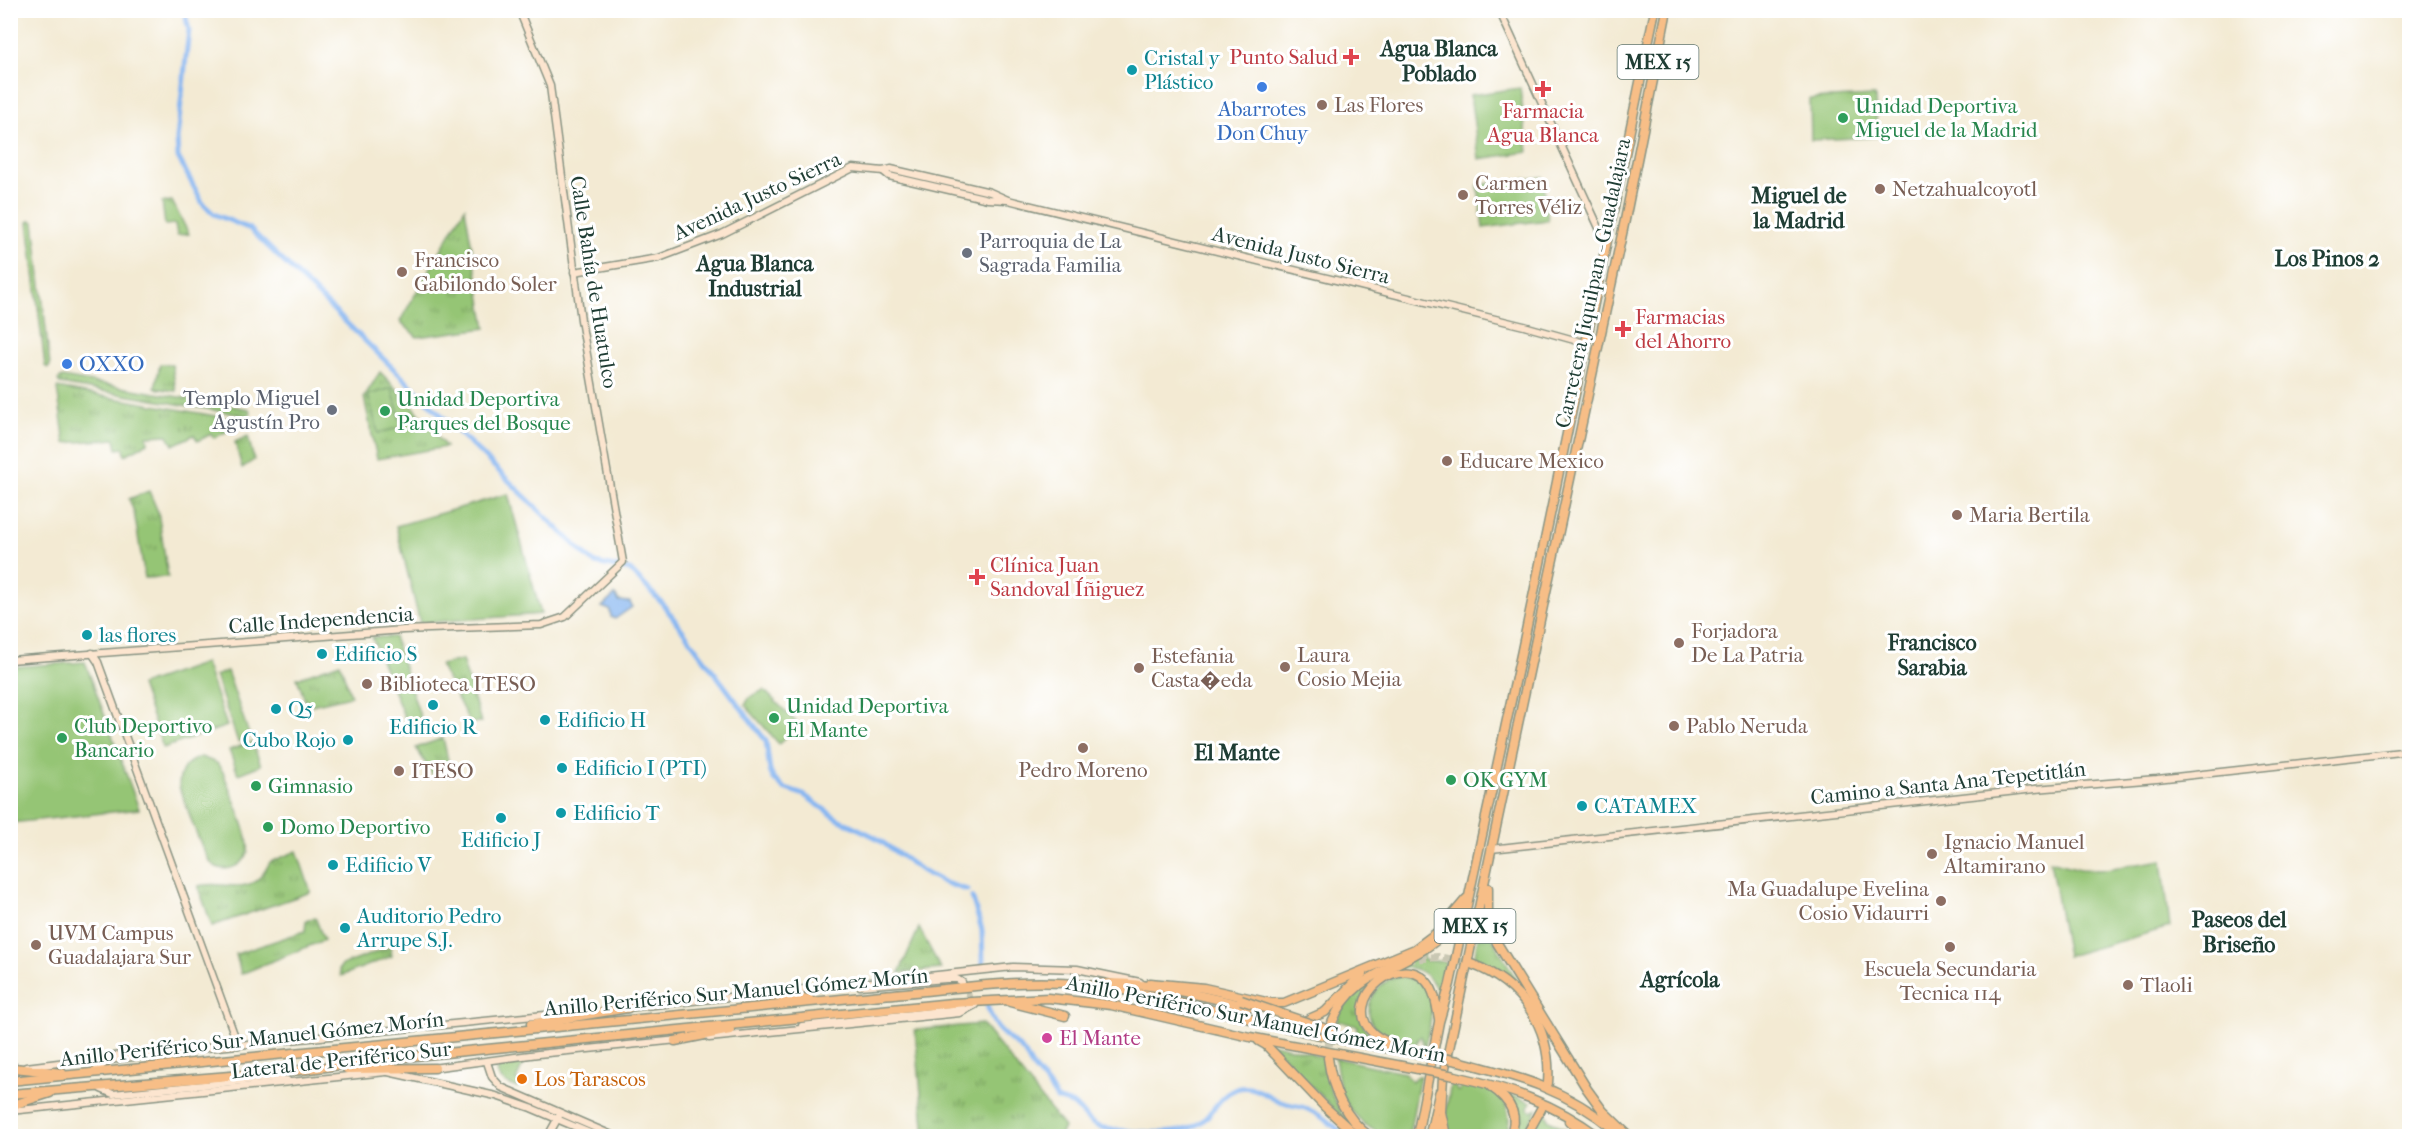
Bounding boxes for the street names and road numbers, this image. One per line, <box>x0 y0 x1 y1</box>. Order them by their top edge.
road number: MEX 15 <box>1618 45 1698 79</box>
street label: Carretera Jiquilpan - Guadalajara <box>1550 135 1636 430</box>
street label: Avenida Justo Sierra <box>668 147 845 246</box>
street label: Calle Bahía de Huatulco <box>565 174 623 390</box>
street label: Avenida Justo Sierra <box>1209 221 1393 289</box>
street label: Calle Independencia <box>228 602 415 638</box>
street label: Camino a Santa Ana Tepetitlán <box>1809 757 2087 809</box>
road number: MEX 15 <box>1434 909 1516 943</box>
street label: Anillo Periférico Sur Manuel Gómez Morín <box>542 963 929 1021</box>
street label: Anillo Periférico Sur Manuel Gómez Morín <box>1063 970 1448 1068</box>
street label: Anillo Periférico Sur Manuel Gómez Morín <box>58 1007 445 1071</box>
street label: Lateral de Periférico Sur <box>230 1036 452 1084</box>

